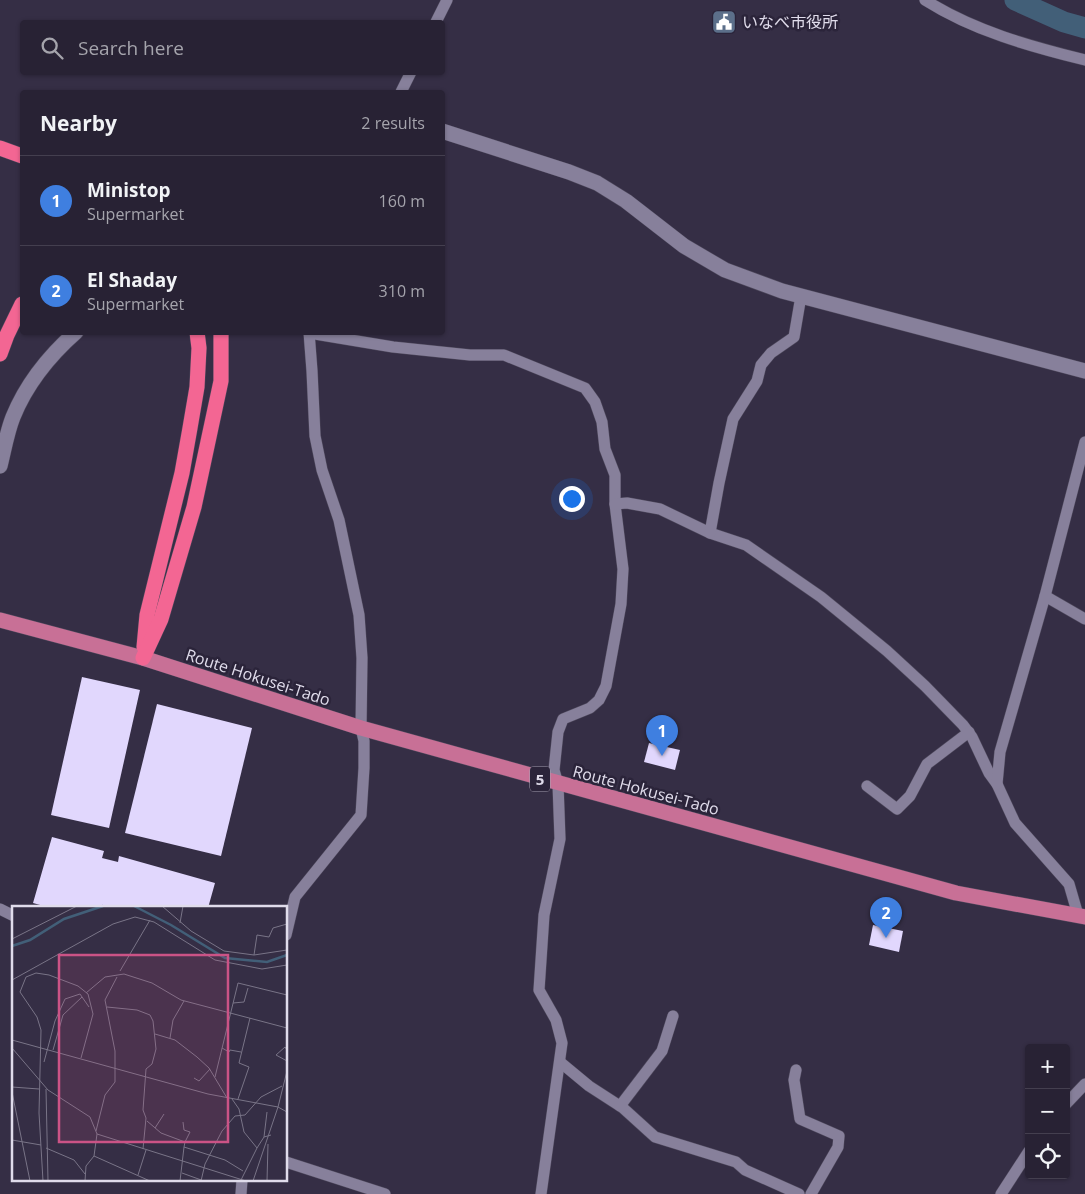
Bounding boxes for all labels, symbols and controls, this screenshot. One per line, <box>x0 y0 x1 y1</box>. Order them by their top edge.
public building icon: いなべ市役所 <box>711 9 737 35</box>
place label: いなべ市役所 <box>742 11 838 33</box>
search box <box>20 20 445 75</box>
icon: search <box>38 34 66 62</box>
text: Search here <box>78 35 184 61</box>
text: Nearby <box>40 109 117 137</box>
text: 2 results <box>361 112 425 134</box>
text: Ministop <box>87 177 170 203</box>
text: 1 <box>51 190 61 212</box>
text: 160 m <box>379 190 425 212</box>
text: Supermarket <box>87 203 184 225</box>
text: El Shaday <box>87 267 177 293</box>
text: 2 <box>51 280 61 302</box>
text: 310 m <box>379 280 425 302</box>
text: Supermarket <box>87 293 184 315</box>
your location <box>559 486 585 512</box>
street label: Route Hokusei-Tado <box>183 643 333 711</box>
pin: 1 <box>646 715 678 756</box>
street label: Route Hokusei-Tado <box>570 760 722 820</box>
road number: 5 <box>530 766 550 792</box>
pin: 2 <box>870 897 902 938</box>
inset map <box>12 906 288 1182</box>
map controls <box>1025 1044 1070 1179</box>
button: + <box>1025 1044 1070 1089</box>
button: − <box>1025 1089 1070 1134</box>
button: locate <box>1025 1134 1070 1179</box>

